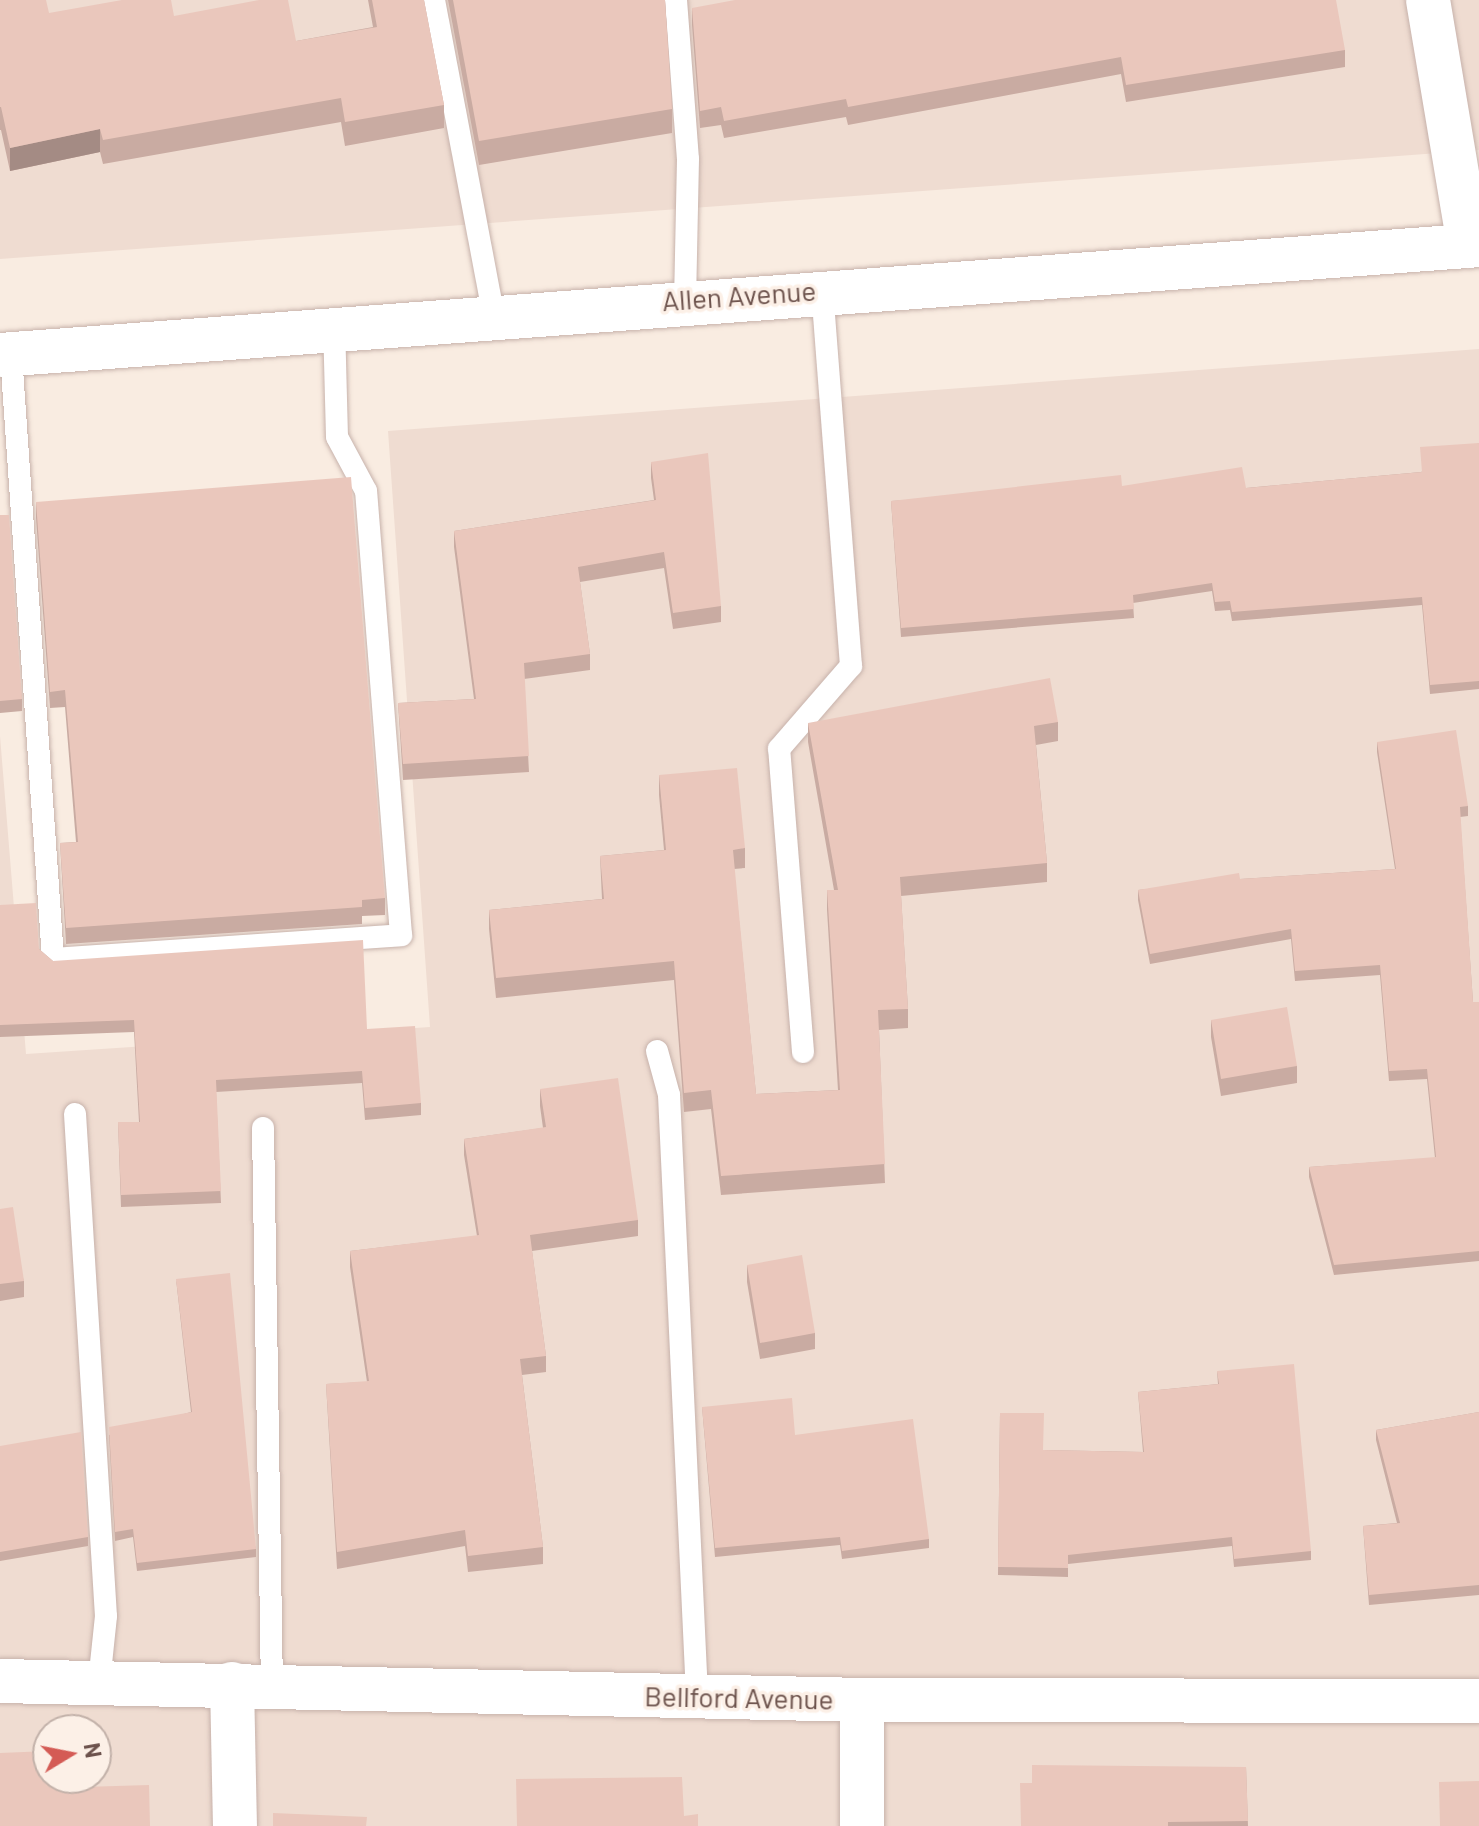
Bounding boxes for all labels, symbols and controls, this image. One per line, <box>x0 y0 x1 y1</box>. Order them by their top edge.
street label: Allen Avenue <box>661 273 817 317</box>
street label: Bellford Avenue <box>644 1679 834 1715</box>
north arrow <box>32 1714 112 1794</box>
text: N <box>80 1741 108 1760</box>

